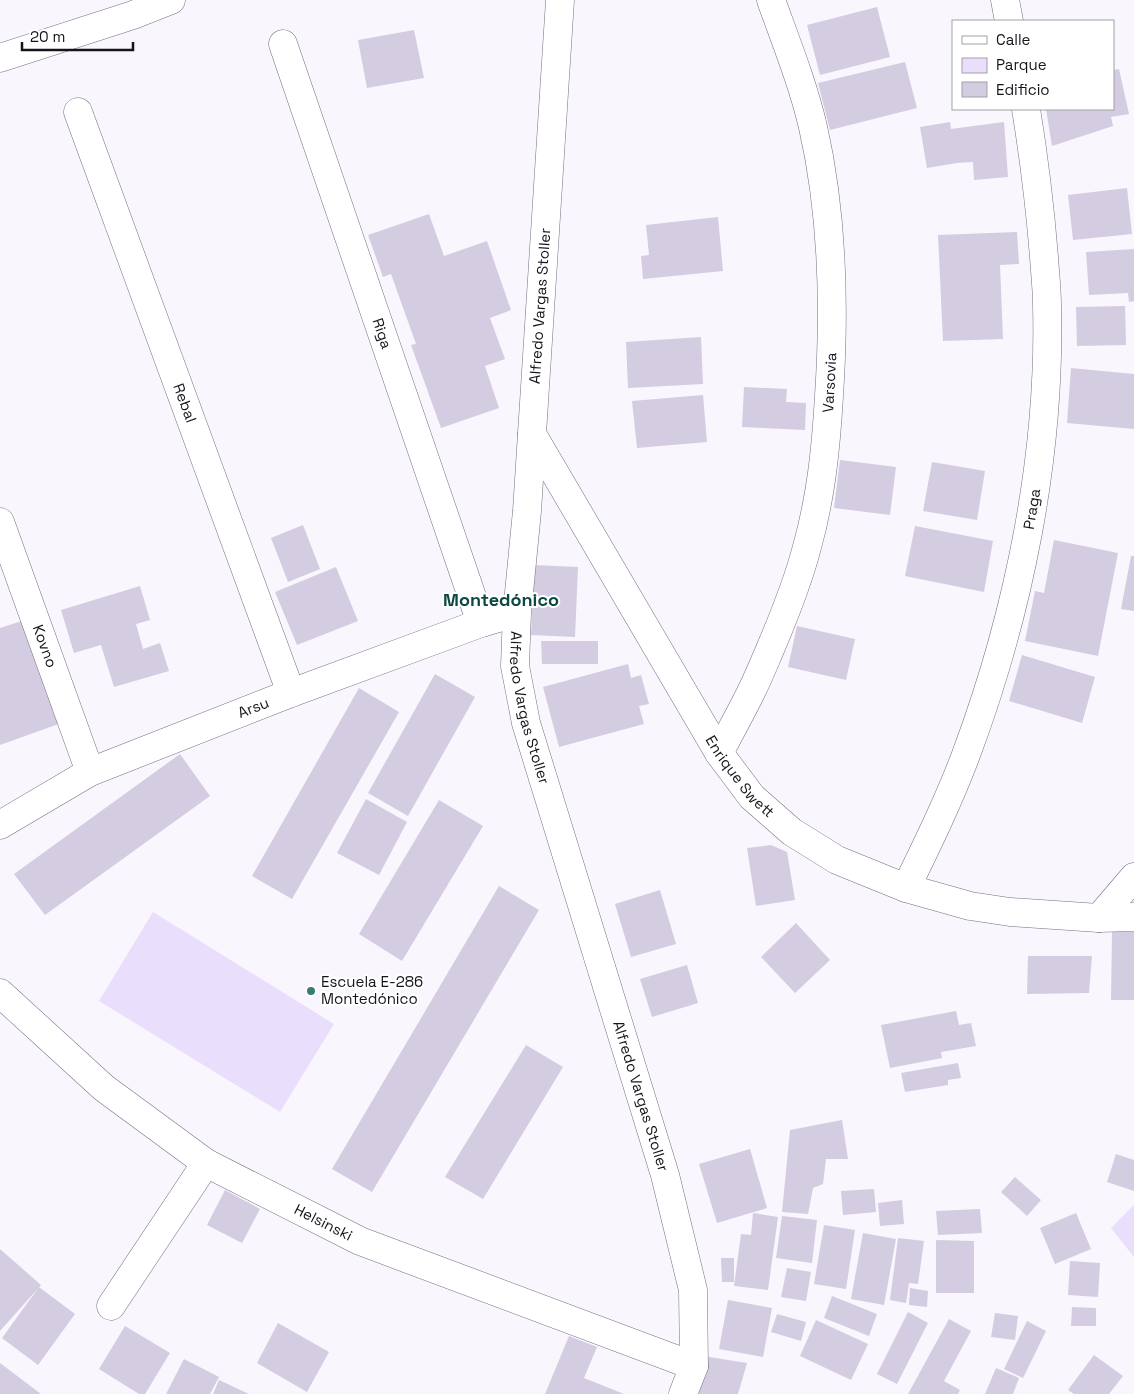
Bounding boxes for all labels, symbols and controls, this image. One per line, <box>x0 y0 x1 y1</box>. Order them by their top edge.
scale bar <box>22 20 134 52</box>
legend <box>952 20 1114 110</box>
text: 20 m <box>30 27 65 46</box>
text: Calle <box>996 30 1031 49</box>
text: Parque <box>996 55 1047 74</box>
text: Edificio <box>996 80 1050 99</box>
street label: Alfredo Vargas Stoller <box>525 227 554 385</box>
street label: Riga <box>368 315 397 352</box>
street label: Varsovia <box>818 352 840 413</box>
street label: Rebal <box>169 381 201 425</box>
street label: Praga <box>1019 487 1044 531</box>
district label: Montedónico <box>443 588 559 611</box>
street label: Kovno <box>29 622 62 670</box>
street label: Alfredo Vargas Stoller <box>506 631 554 787</box>
street label: Arsu <box>235 693 272 722</box>
street label: Enrique Swett <box>702 732 779 821</box>
place label: Escuela E-286 Montedónico <box>321 972 423 1008</box>
marker: Escuela E-286 Montedónico <box>305 985 317 997</box>
street label: Alfredo Vargas Stoller <box>609 1018 673 1174</box>
street label: Helsinski <box>291 1199 356 1245</box>

